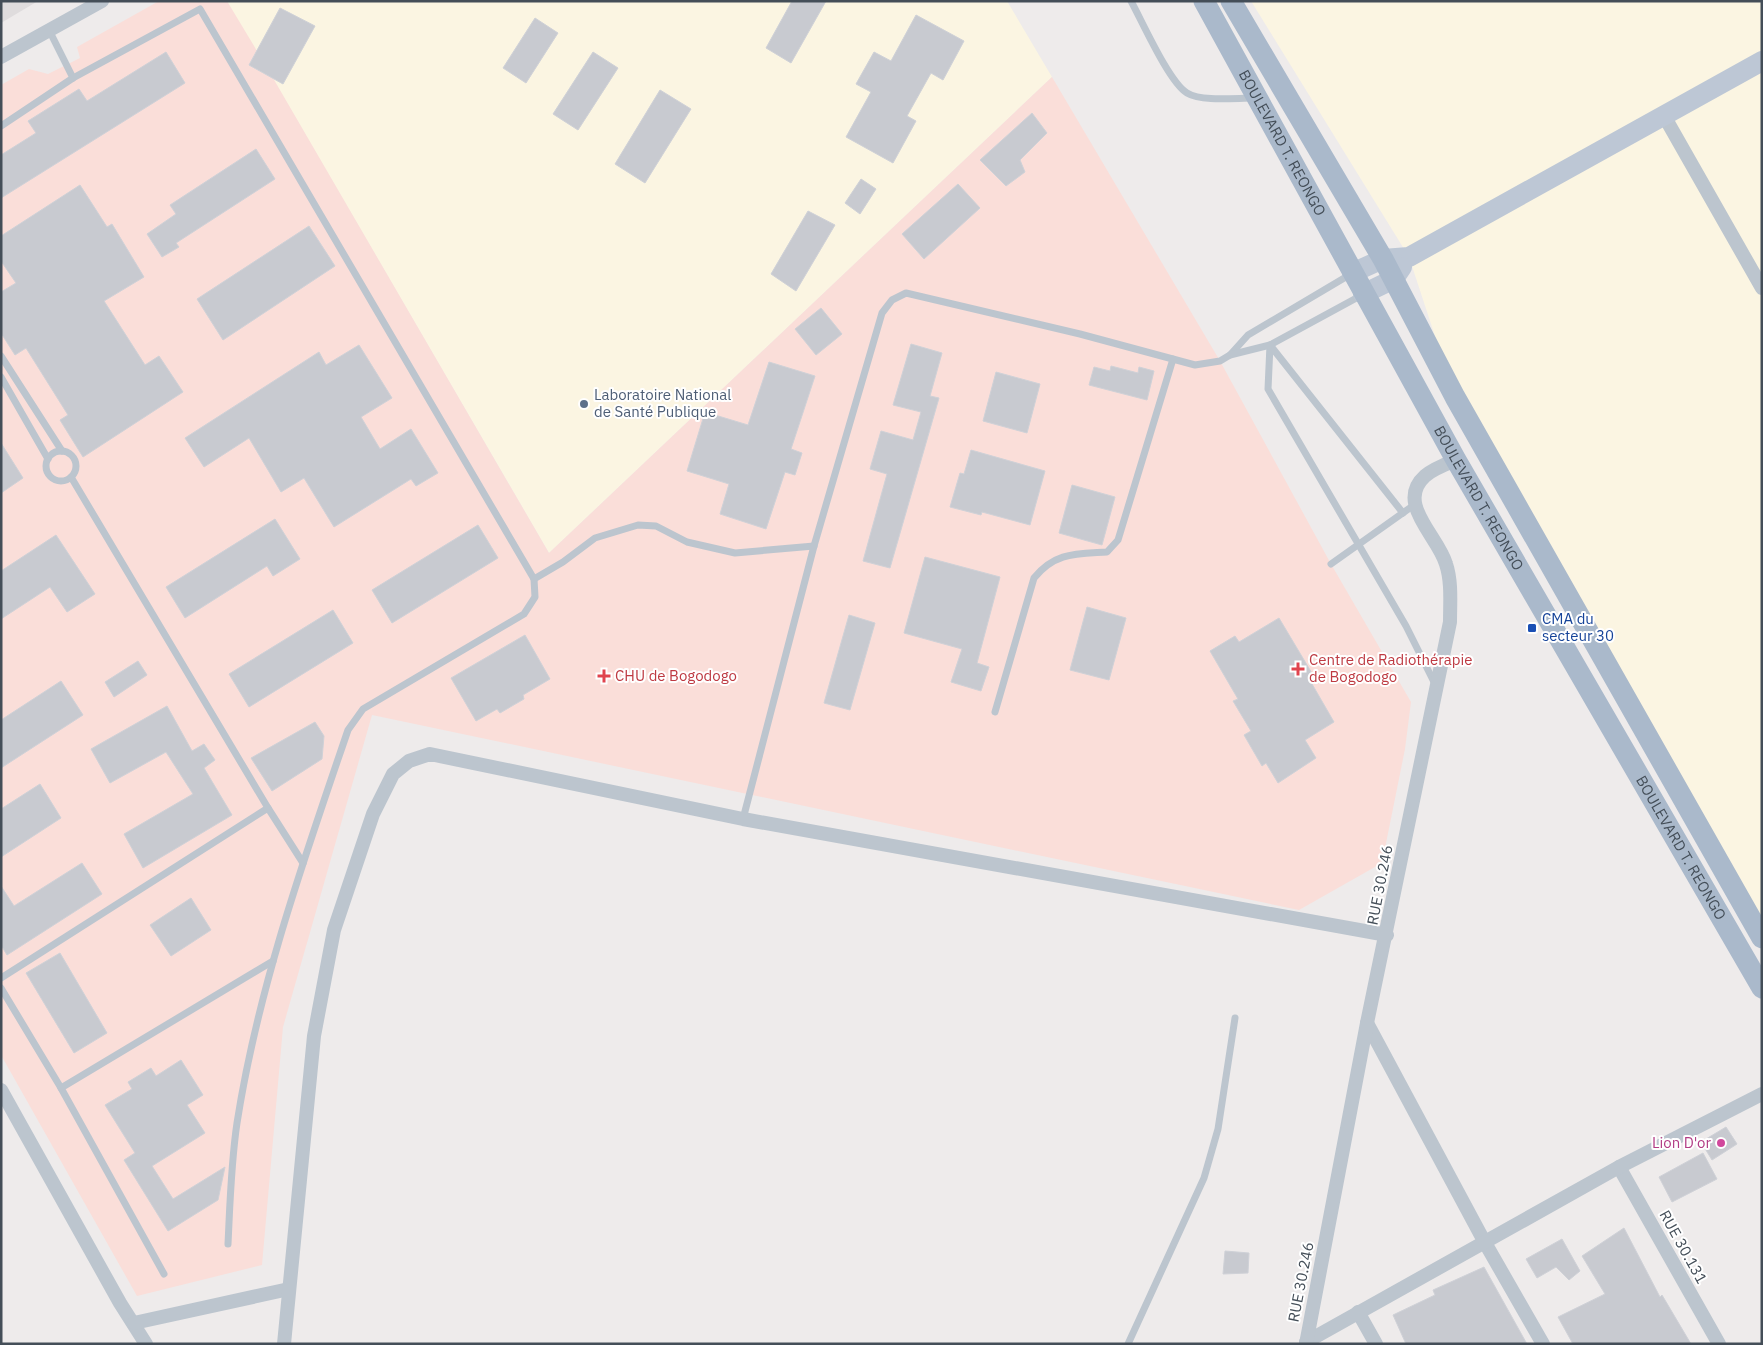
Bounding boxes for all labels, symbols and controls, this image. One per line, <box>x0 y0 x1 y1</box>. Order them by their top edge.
street label: BOULEVARD T. REONGO <box>1235 66 1330 219</box>
place label: Laboratoire National de Santé Publique <box>594 385 731 421</box>
marker: Laboratoire National de Santé Publique <box>578 398 590 410</box>
street label: BOULEVARD T. REONGO <box>1430 422 1528 574</box>
place label: CMA du secteur 30 <box>1542 609 1614 645</box>
marker: CMA du secteur 30 <box>1526 622 1538 634</box>
place label: Centre de Radiothérapie de Bogodogo <box>1309 650 1473 686</box>
marker: Centre de Radiothérapie de Bogodogo <box>1291 662 1305 676</box>
place label: CHU de Bogodogo <box>615 666 737 685</box>
marker: CHU de Bogodogo <box>597 669 611 683</box>
street label: BOULEVARD T. REONGO <box>1632 772 1731 923</box>
street label: RUE 30.246 <box>1362 843 1397 926</box>
place label: Lion D'or <box>1652 1133 1711 1152</box>
marker: Lion D'or <box>1715 1137 1727 1149</box>
street label: RUE 30.131 <box>1656 1207 1711 1287</box>
street label: RUE 30.246 <box>1283 1240 1318 1323</box>

